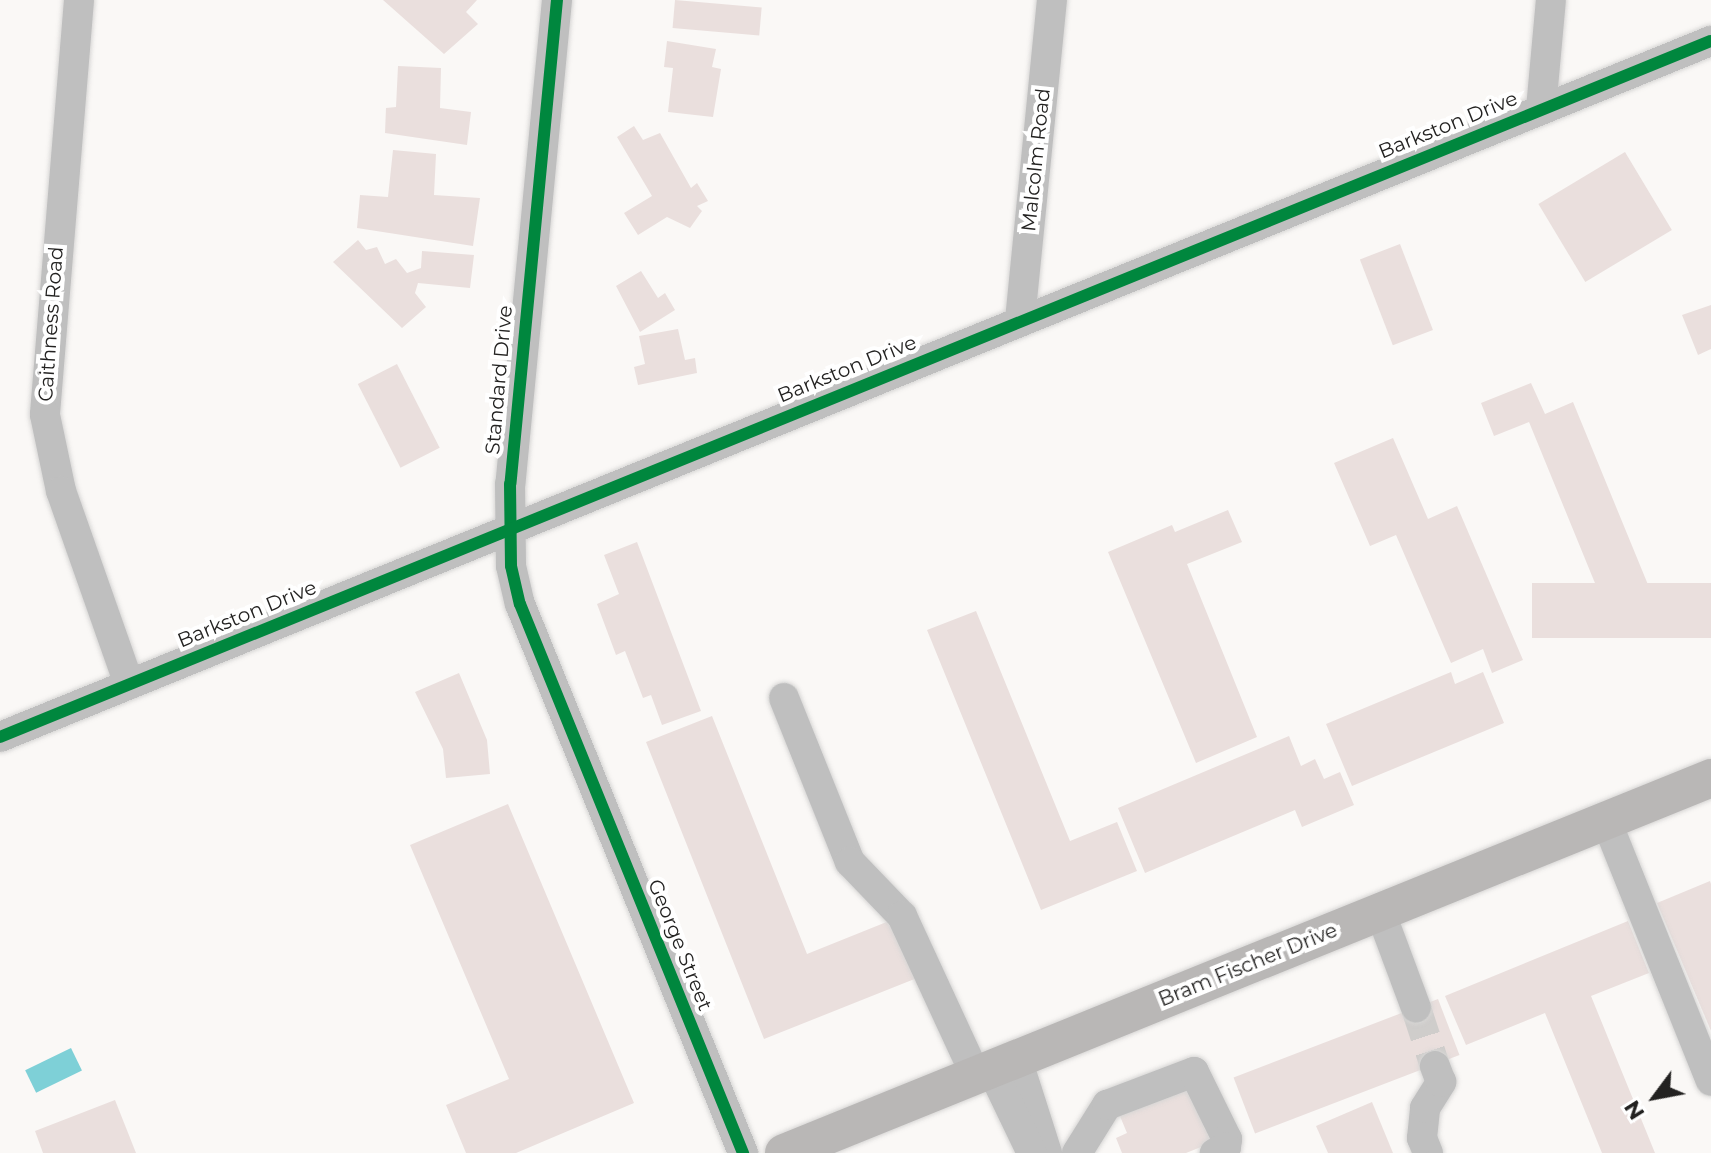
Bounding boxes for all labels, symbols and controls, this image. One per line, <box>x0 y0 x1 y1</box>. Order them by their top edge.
street label: Barkston Drive <box>1375 86 1521 164</box>
street label: Malcolm Road <box>1017 87 1055 233</box>
street label: Caithness Road <box>34 246 68 402</box>
street label: Standard Drive <box>481 304 517 456</box>
street label: Barkston Drive <box>774 330 920 408</box>
street label: Barkston Drive <box>174 575 320 653</box>
street label: George Street <box>643 876 717 1014</box>
street label: Bram Fischer Drive <box>1155 918 1341 1012</box>
north arrow <box>1615 1057 1695 1137</box>
text: N <box>1618 1095 1650 1125</box>

